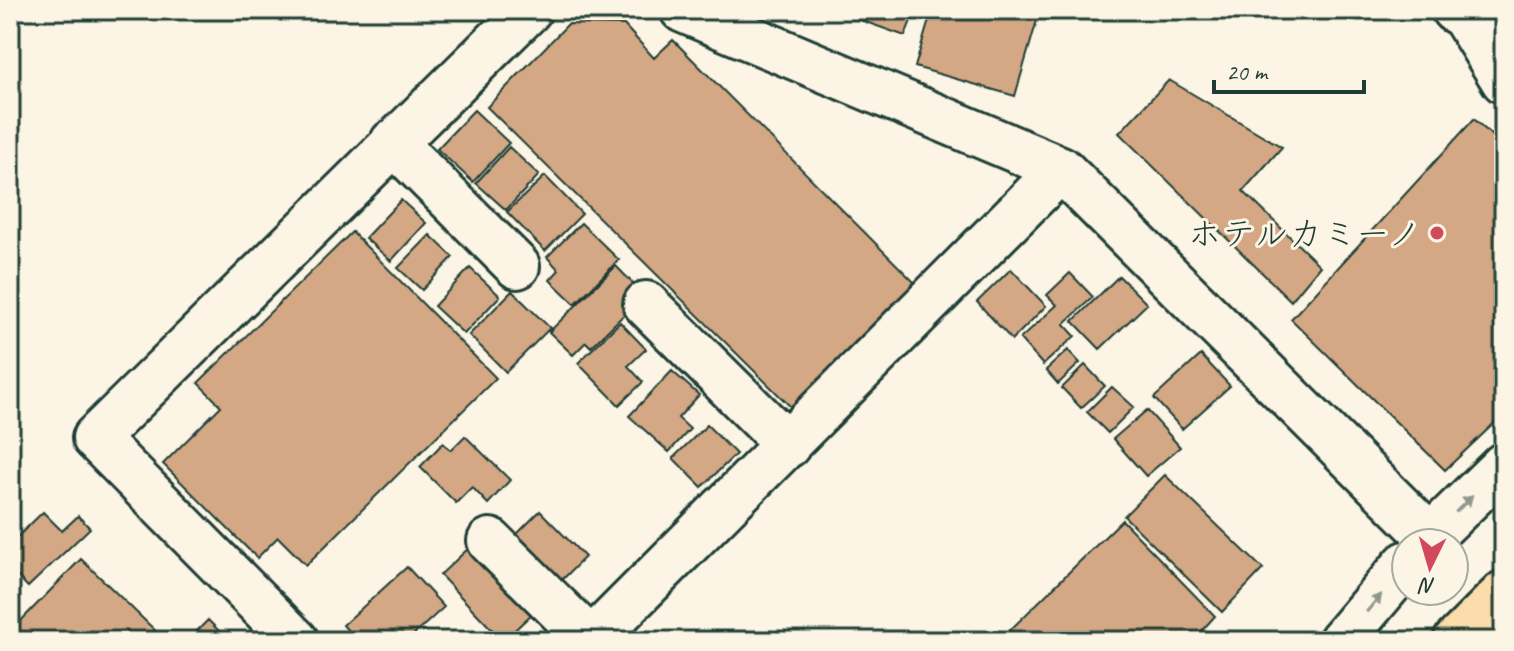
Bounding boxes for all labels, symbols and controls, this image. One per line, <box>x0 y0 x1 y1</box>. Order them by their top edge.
scale bar <box>1214 44 1364 94</box>
text: 20 m <box>1226 57 1269 87</box>
place label: ホテルカミーノ <box>1188 212 1421 255</box>
marker: ホテルカミーノ <box>1428 224 1446 242</box>
one-way arrow <box>1454 495 1473 513</box>
north arrow <box>1390 527 1470 607</box>
text: N <box>1417 571 1436 600</box>
one-way arrow <box>1365 593 1382 613</box>

